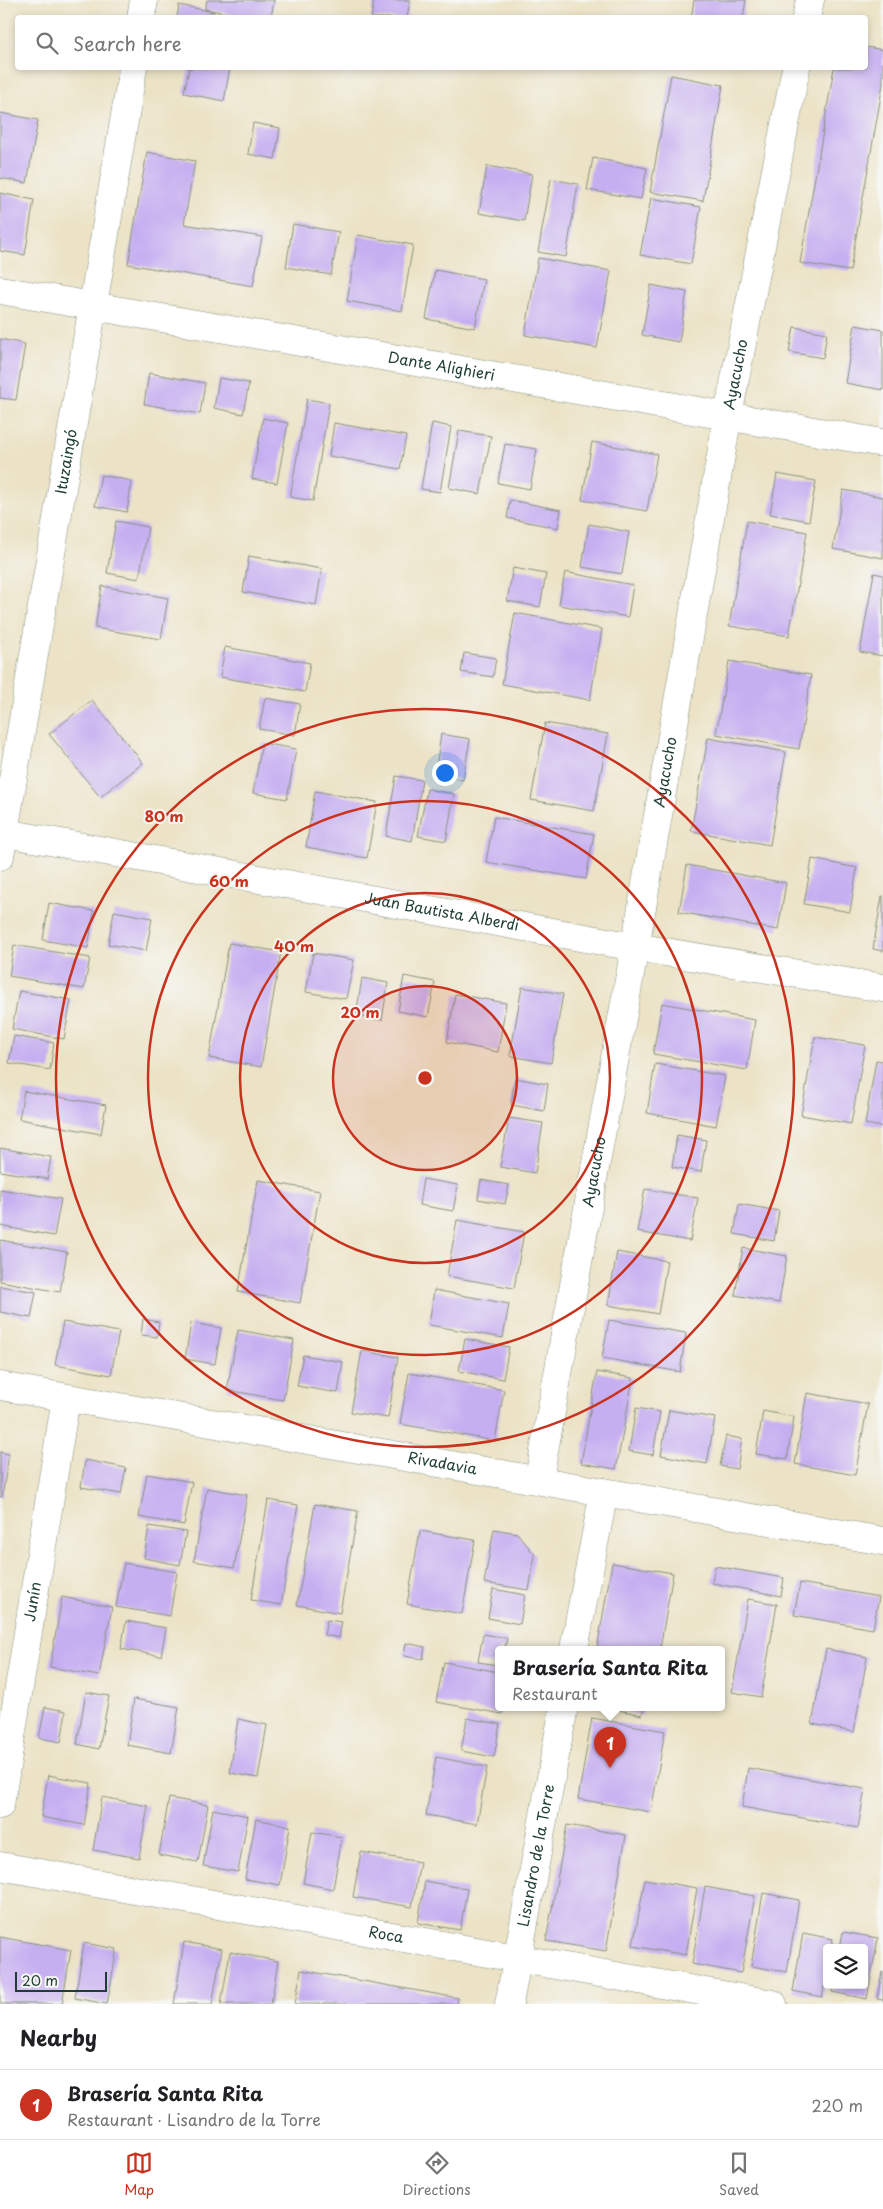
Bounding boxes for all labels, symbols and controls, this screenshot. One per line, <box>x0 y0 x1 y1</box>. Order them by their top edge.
search box <box>15 15 868 70</box>
icon: search <box>33 29 61 57</box>
text: Search here <box>73 29 182 57</box>
street label: Ayacucho <box>716 337 753 411</box>
street label: Dante Alighieri <box>386 344 497 386</box>
street label: Ituzaingó <box>48 427 82 496</box>
street label: Ayacucho <box>647 735 682 809</box>
your location <box>432 760 458 786</box>
text: 80 m <box>144 804 184 827</box>
text: 60 m <box>209 869 249 892</box>
street label: Juan Bautista Alberdi <box>363 885 521 936</box>
text: 40 m <box>274 934 314 957</box>
text: 20 m <box>341 1000 379 1023</box>
centre of rings <box>416 1069 434 1087</box>
street label: Ayacucho <box>575 1134 611 1209</box>
street label: Rivadavia <box>406 1445 480 1480</box>
street label: Junín <box>17 1580 46 1623</box>
popup <box>495 1646 725 1711</box>
text: Brasería Santa Rita <box>512 1653 708 1681</box>
text: Restaurant <box>512 1681 597 1705</box>
pin: 1 <box>594 1727 626 1768</box>
street label: Lisandro de la Torre <box>511 1782 559 1928</box>
street label: Roca <box>367 1919 406 1948</box>
map controls <box>823 1944 868 1989</box>
button: layers <box>823 1944 868 1989</box>
scale bar <box>15 1969 108 1992</box>
text: 20 m <box>22 1970 58 1991</box>
text: Nearby <box>20 2021 97 2053</box>
text: Brasería Santa Rita <box>67 2079 263 2107</box>
text: 1 <box>32 2093 40 2117</box>
text: 220 m <box>812 2093 863 2117</box>
text: Restaurant · Lisandro de la Torre <box>67 2107 321 2131</box>
tab: Map <box>124 2149 154 2200</box>
tab: Directions <box>403 2149 471 2200</box>
tab: Saved <box>719 2149 759 2200</box>

